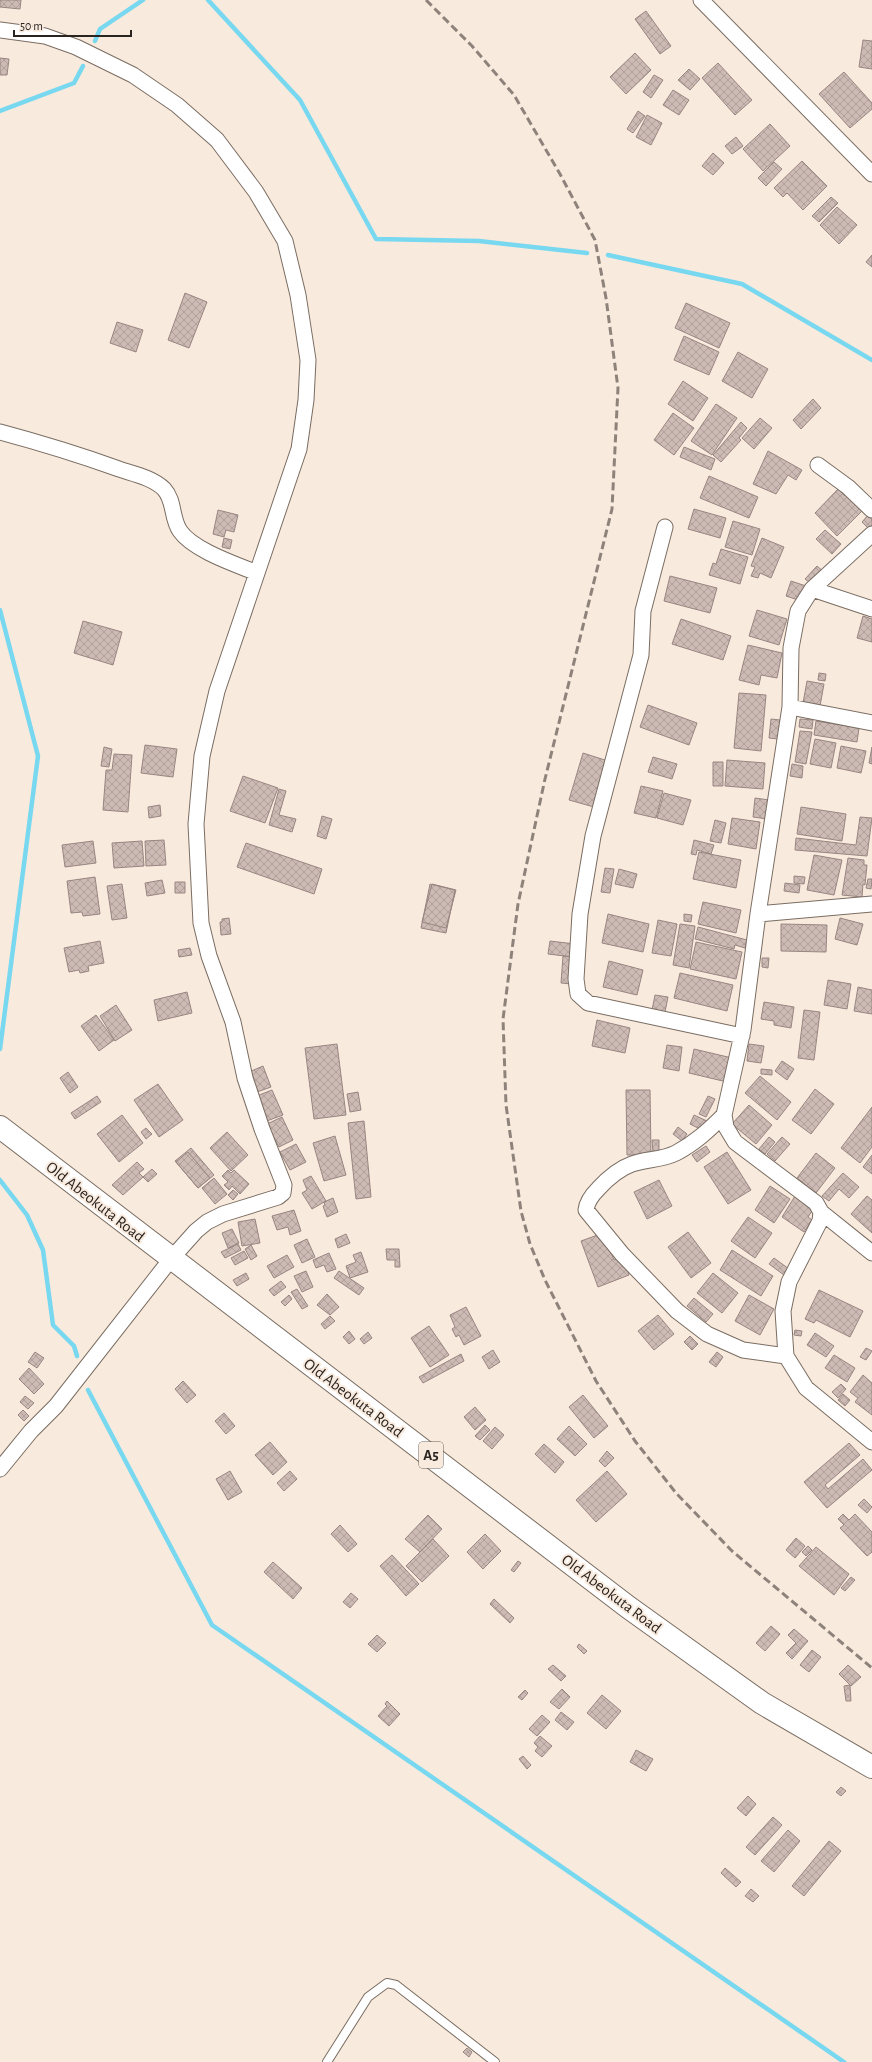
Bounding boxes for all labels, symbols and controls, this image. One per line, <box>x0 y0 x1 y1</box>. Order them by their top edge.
scale bar <box>14 12 131 38</box>
text: 50 m <box>20 20 43 32</box>
street label: Old Abeokuta Road <box>43 1158 148 1245</box>
street label: Old Abeokuta Road <box>301 1355 406 1440</box>
road number: A5 <box>419 1442 443 1468</box>
street label: Old Abeokuta Road <box>559 1551 664 1636</box>

